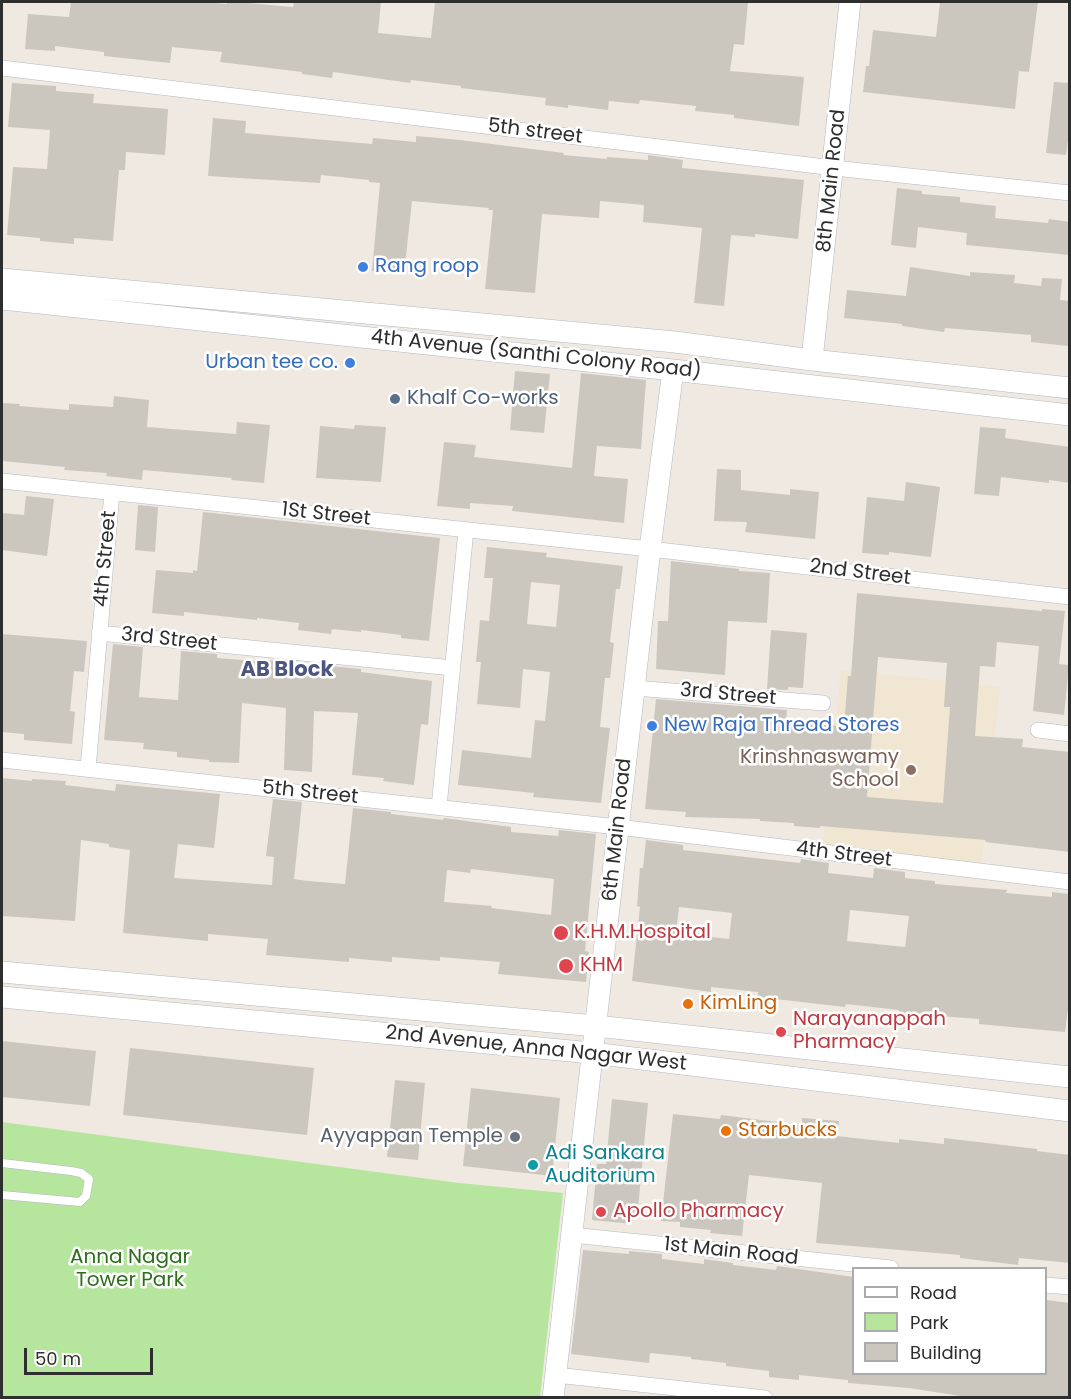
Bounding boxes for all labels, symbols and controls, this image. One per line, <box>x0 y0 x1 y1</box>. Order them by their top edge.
street label: 8th Main Road <box>813 108 851 254</box>
street label: 5th street <box>486 114 584 150</box>
place label: Rang roop <box>375 255 479 279</box>
marker: Rang roop <box>356 260 370 274</box>
street label: 4th Avenue (Santhi Colony Road) <box>369 326 703 384</box>
place label: Urban tee co. <box>205 351 338 375</box>
marker: Urban tee co. <box>343 356 357 370</box>
place label: Khalf Co-works <box>407 387 559 411</box>
marker: Khalf Co-works <box>388 392 402 406</box>
street label: 1St Street <box>280 498 372 532</box>
street label: 4th Street <box>90 510 122 608</box>
street label: 2nd Street <box>808 555 912 591</box>
street label: 3rd Street <box>120 623 218 657</box>
district label: AB Block <box>241 658 333 684</box>
street label: 3rd Street <box>679 679 777 711</box>
place label: New Raja Thread Stores <box>664 714 900 738</box>
marker: New Raja Thread Stores <box>645 719 659 733</box>
place label: Krinshnaswamy School <box>740 746 899 793</box>
street label: 6th Main Road <box>599 757 637 903</box>
marker: Krinshnaswamy School <box>904 763 918 777</box>
street label: 5th Street <box>261 776 359 810</box>
street label: 4th Street <box>795 837 893 873</box>
place label: K.H.M.Hospital <box>574 921 711 945</box>
marker: K.H.M.Hospital <box>552 924 570 942</box>
place label: KHM <box>580 954 623 978</box>
marker: KHM <box>557 957 575 975</box>
place label: KimLing <box>700 992 777 1016</box>
marker: KimLing <box>681 997 695 1011</box>
place label: Narayanappah Pharmacy <box>793 1008 946 1055</box>
street label: 2nd Avenue, Anna Nagar West <box>384 1021 688 1077</box>
marker: Narayanappah Pharmacy <box>774 1025 788 1039</box>
place label: Starbucks <box>738 1119 837 1143</box>
marker: Starbucks <box>719 1124 733 1138</box>
place label: Ayyappan Temple <box>320 1125 503 1149</box>
marker: Ayyappan Temple <box>508 1130 522 1144</box>
place label: Adi Sankara Auditorium <box>545 1142 665 1189</box>
marker: Adi Sankara Auditorium <box>526 1158 540 1172</box>
place label: Apollo Pharmacy <box>613 1200 784 1224</box>
marker: Apollo Pharmacy <box>594 1205 608 1219</box>
street label: 1st Main Road <box>662 1233 800 1271</box>
park label: Anna Nagar Tower Park <box>70 1246 190 1293</box>
legend <box>852 1267 1047 1375</box>
text: Road <box>910 1280 957 1305</box>
text: Park <box>910 1310 949 1335</box>
scale bar <box>27 1336 156 1374</box>
text: Building <box>910 1340 982 1365</box>
text: 50 m <box>35 1346 81 1371</box>

